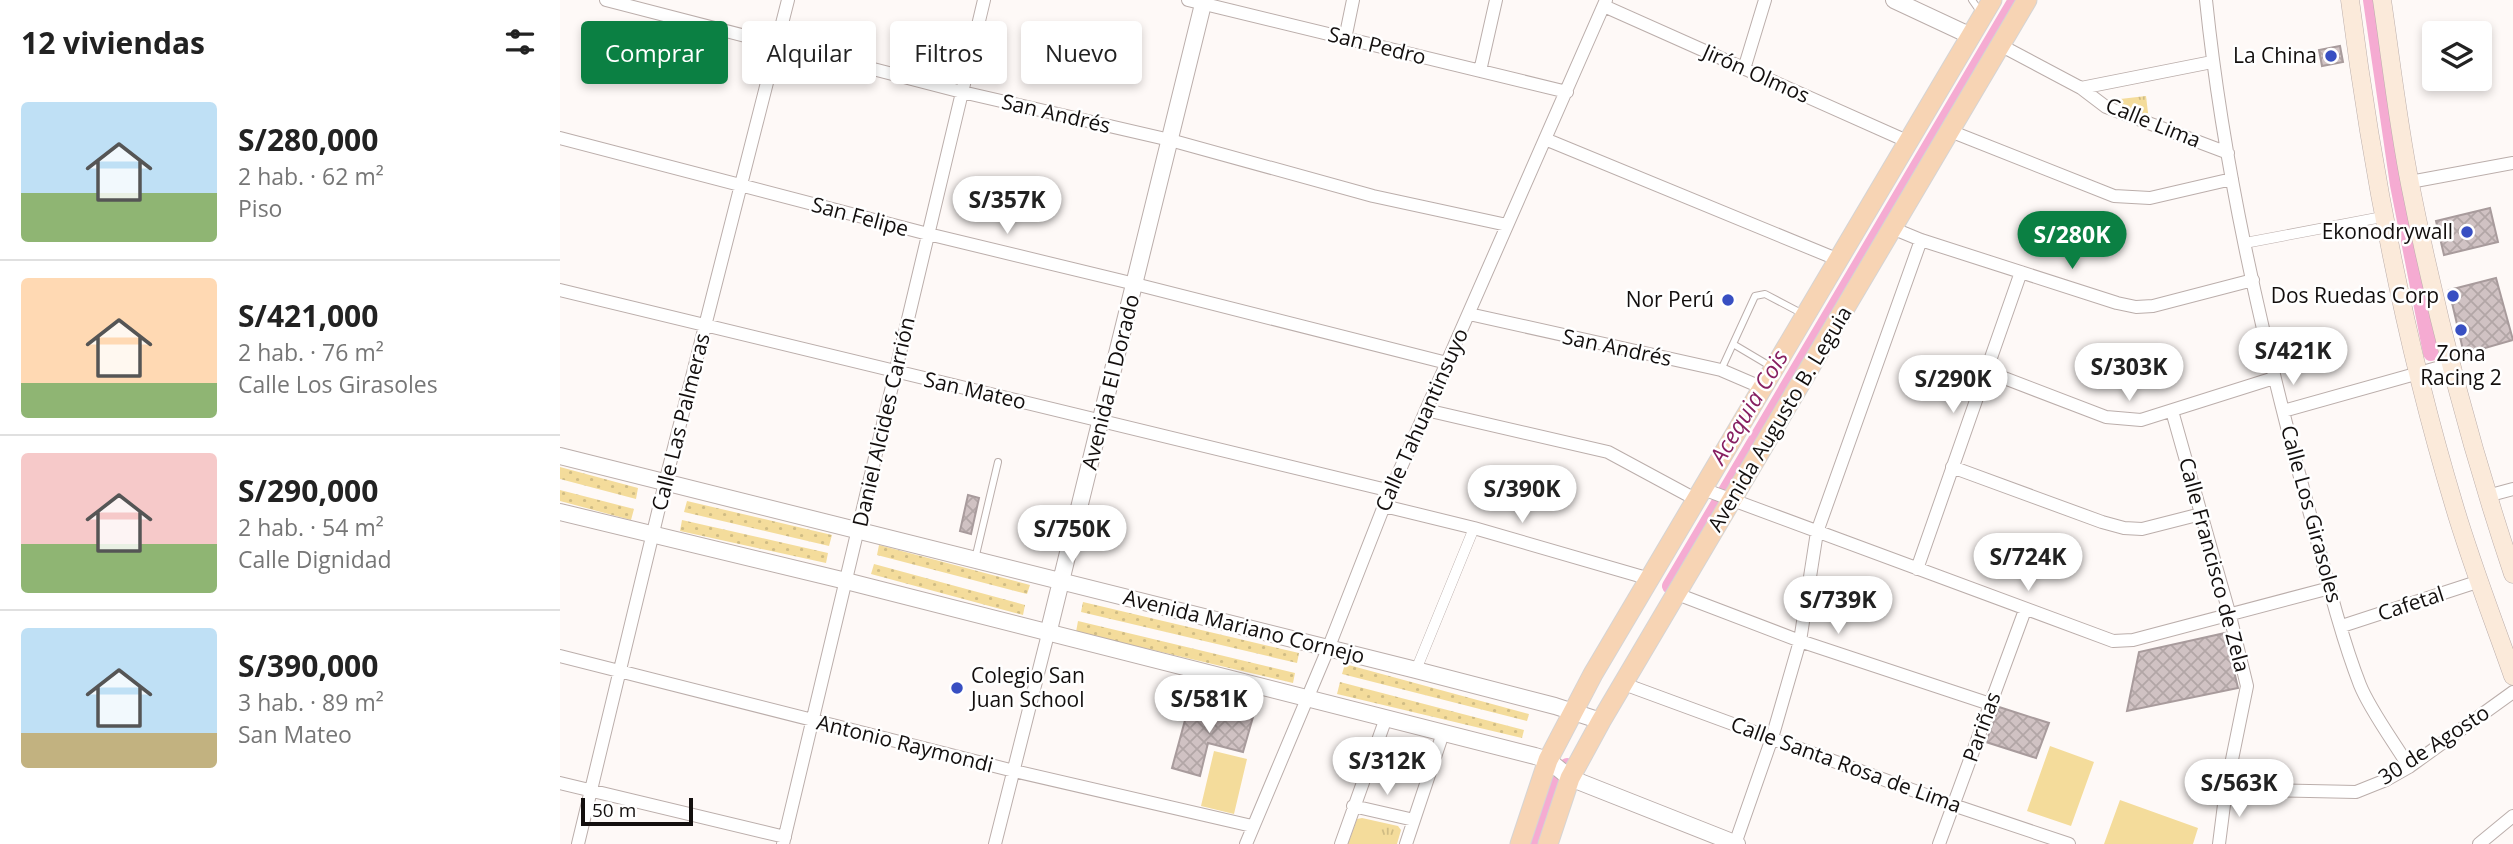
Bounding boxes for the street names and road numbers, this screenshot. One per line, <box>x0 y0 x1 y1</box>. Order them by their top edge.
street label: San Pedro <box>1325 19 1429 71</box>
street label: Jirón Olmos <box>1697 36 1814 109</box>
street label: San Andrés <box>999 87 1113 139</box>
street label: Calle Lima <box>2102 90 2205 154</box>
street label: San Felipe <box>809 190 912 242</box>
street label: Avenida El Dorado <box>1075 291 1145 472</box>
street label: Avenida Augusto B. Leguia <box>1701 301 1858 536</box>
street label: Daniel Alcides Carrión <box>845 314 921 529</box>
street label: San Andrés <box>1560 322 1674 372</box>
street label: Calle Tahuantinsuyo <box>1368 323 1474 516</box>
street label: Calle Las Palmeras <box>644 330 716 513</box>
street label: San Mateo <box>921 365 1029 415</box>
street label: Calle Los Girasoles <box>2275 422 2349 605</box>
street label: Calle Francisco de Zela <box>2173 454 2257 675</box>
street label: Cafetal <box>2374 579 2447 627</box>
street label: Avenida Mariano Cornejo <box>1121 582 1368 670</box>
street label: Pariñas <box>1955 688 2007 766</box>
street label: 30 de Agosto <box>2373 698 2494 790</box>
street label: Antonio Raymondi <box>814 708 996 778</box>
street label: Calle Santa Rosa de Lima <box>1727 709 1966 819</box>

